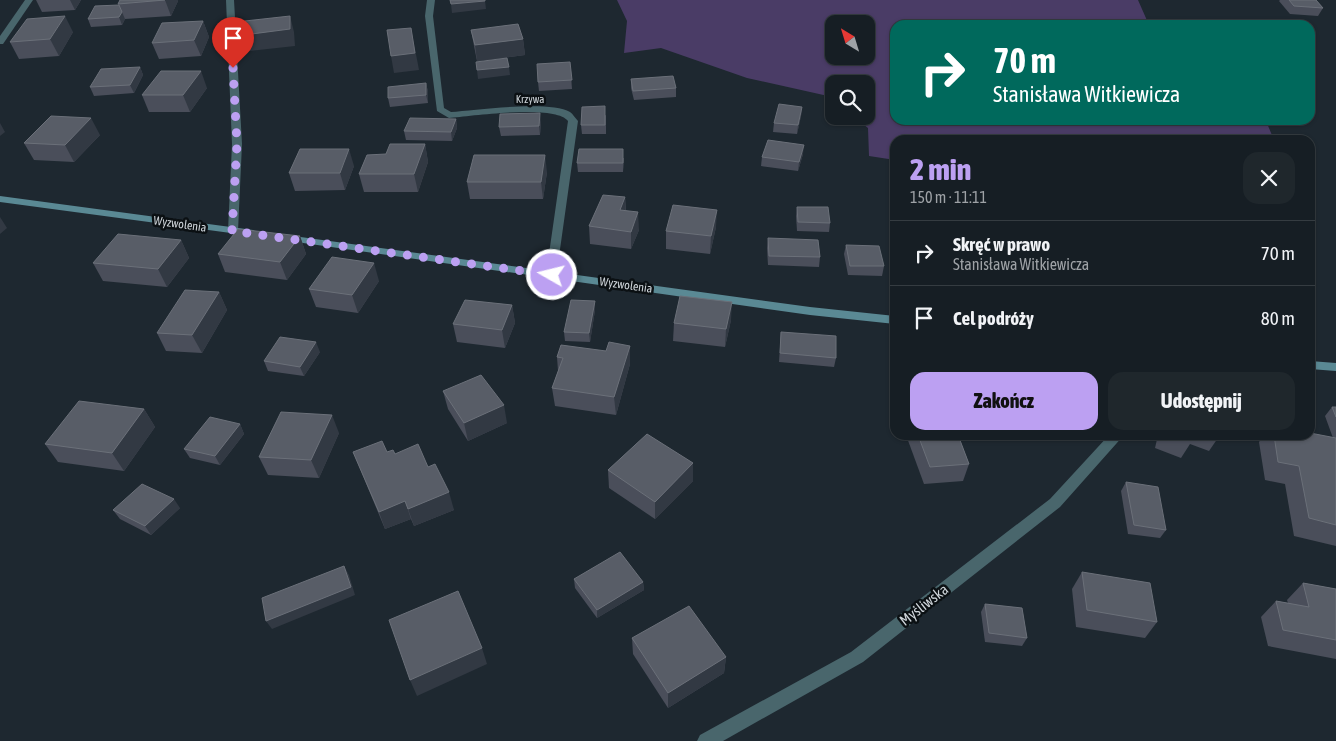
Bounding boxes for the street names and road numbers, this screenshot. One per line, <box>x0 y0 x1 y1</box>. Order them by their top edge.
street label: Krzywa <box>516 93 544 105</box>
street label: Wyzwolenia <box>153 213 207 235</box>
street label: Wyzwolenia <box>599 274 653 296</box>
street label: Myśliwska <box>896 580 951 629</box>

